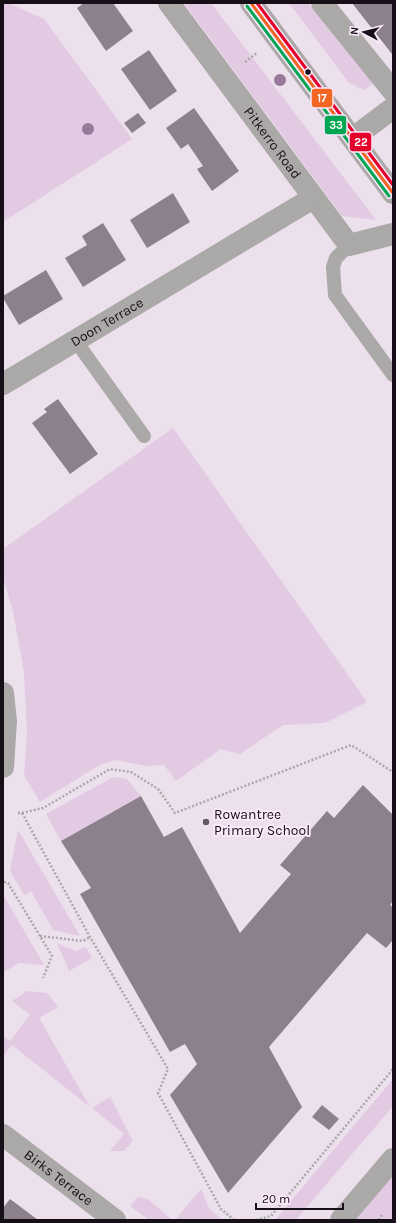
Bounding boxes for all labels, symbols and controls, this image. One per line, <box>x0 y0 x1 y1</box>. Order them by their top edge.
north arrow <box>344 12 384 52</box>
text: N <box>348 26 362 36</box>
unlabelled marker <box>303 67 313 77</box>
line badge: 17 <box>311 88 333 108</box>
text: 17 <box>317 92 327 105</box>
street label: Pitkerro Road <box>240 103 305 182</box>
line badge: 33 <box>324 115 347 135</box>
text: 33 <box>329 119 343 132</box>
line badge: 22 <box>349 132 372 152</box>
text: 22 <box>354 136 368 149</box>
street label: Doon Terrace <box>67 293 146 350</box>
place label: Rowantree Primary School <box>214 806 310 839</box>
marker: Rowantree Primary School <box>201 817 211 827</box>
street label: Birks Terrace <box>21 1146 97 1209</box>
scale bar <box>256 1185 343 1211</box>
text: 20 m <box>262 1192 290 1206</box>

